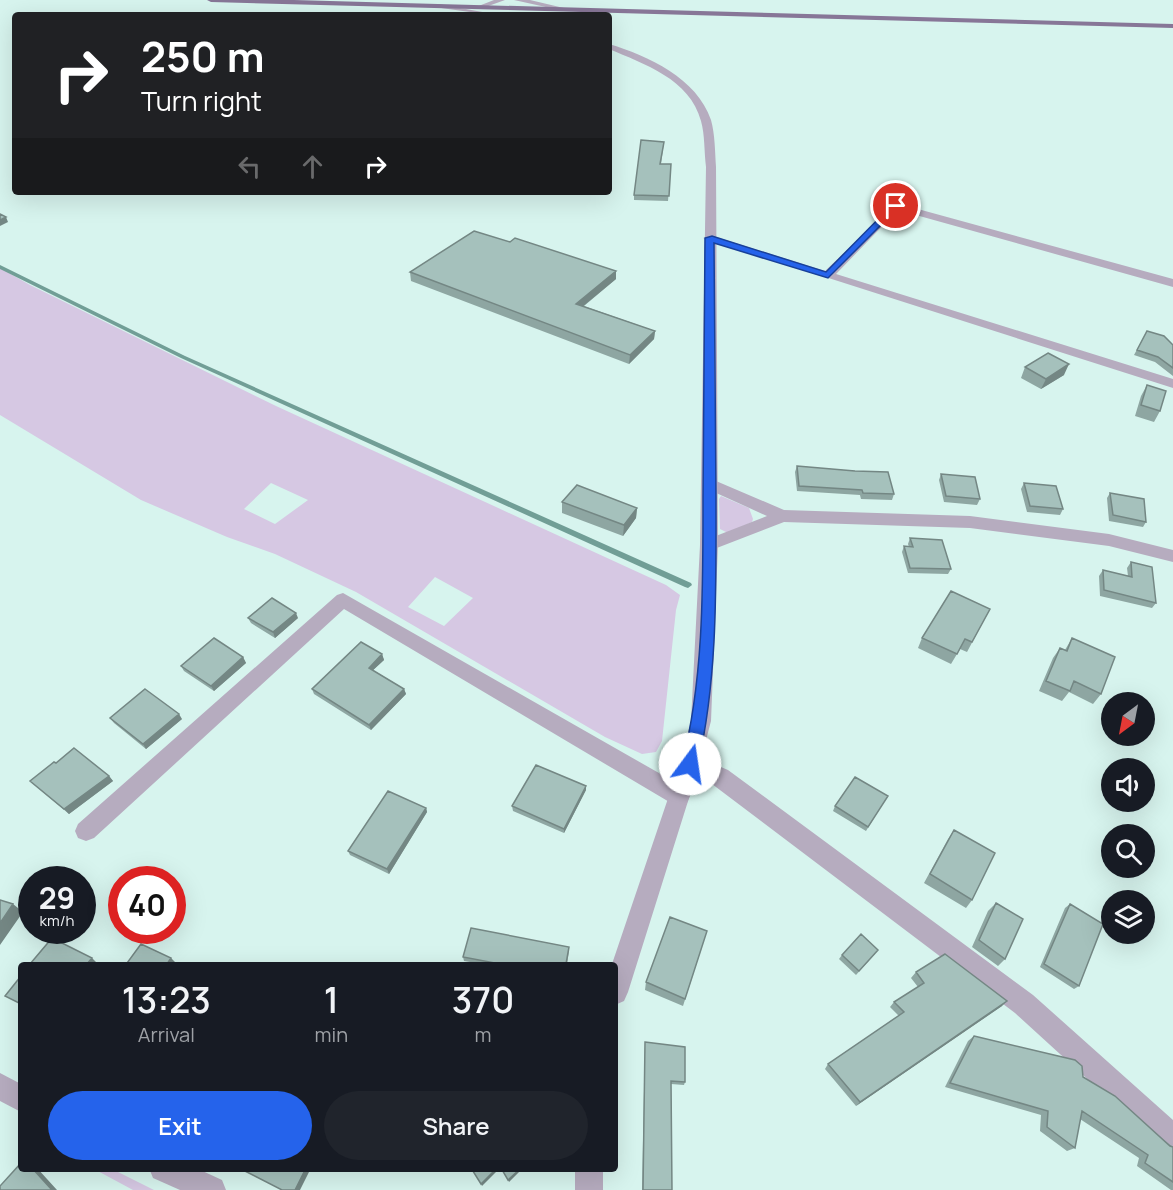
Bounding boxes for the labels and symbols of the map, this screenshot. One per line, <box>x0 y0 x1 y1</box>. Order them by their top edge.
pin <box>870 180 921 231</box>
north arrow <box>1101 692 1155 746</box>
position arrow <box>658 732 722 796</box>
speed limit sign: 40 <box>108 866 186 944</box>

